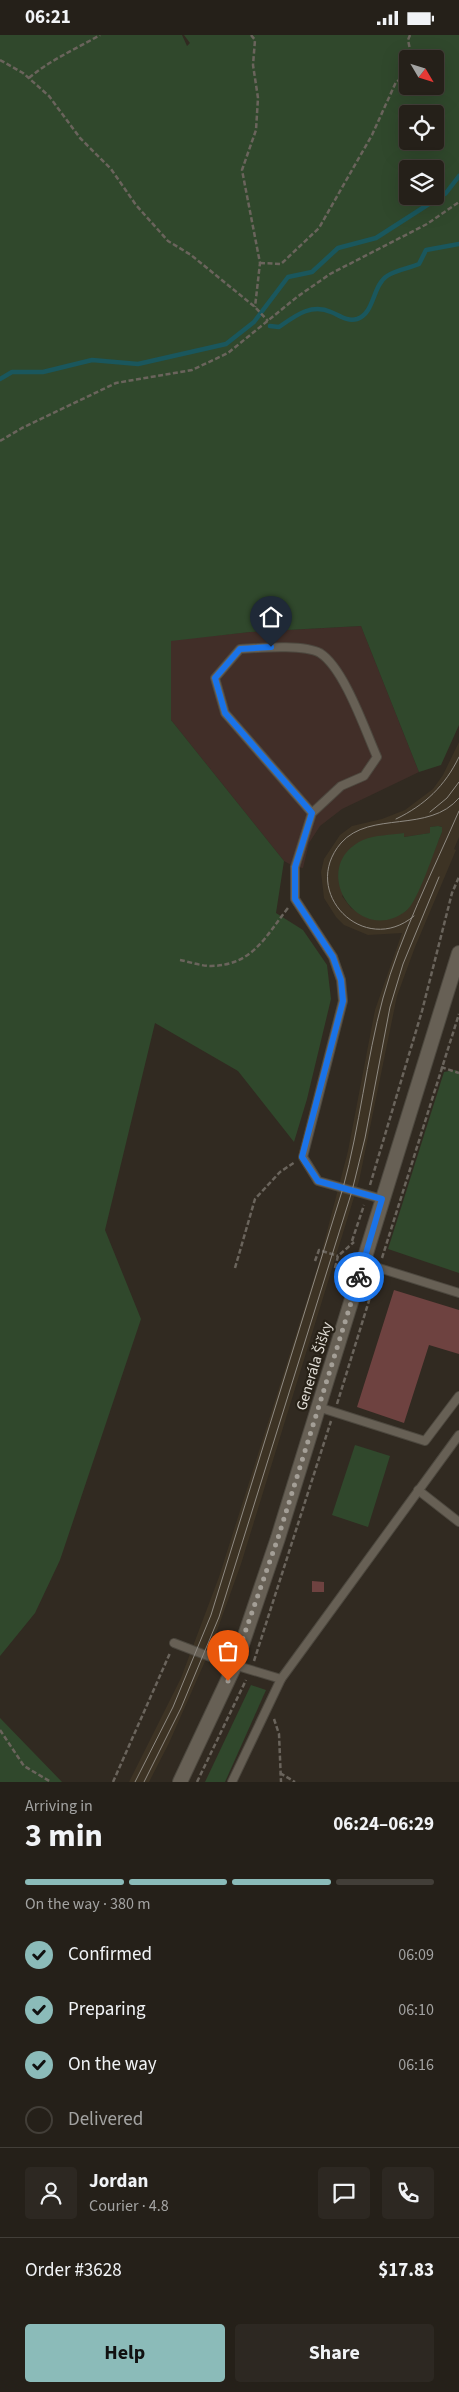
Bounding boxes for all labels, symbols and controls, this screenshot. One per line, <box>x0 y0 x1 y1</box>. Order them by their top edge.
text: 06:21 <box>25 4 71 31</box>
north arrow <box>399 50 444 95</box>
map controls <box>399 50 444 205</box>
button: locate <box>399 105 444 150</box>
button: layers <box>399 160 444 205</box>
pin <box>250 596 292 647</box>
icon: home <box>257 603 285 631</box>
courier <box>334 1252 384 1302</box>
icon: bike <box>345 1263 373 1291</box>
street label: Generála Šišky <box>291 1319 338 1413</box>
pin <box>207 1630 249 1681</box>
icon: bag <box>214 1637 242 1665</box>
text: Arriving in <box>25 1795 93 1817</box>
text: 06:24–06:29 <box>333 1811 434 1838</box>
text: 3 min <box>25 1813 103 1859</box>
text: On the way · 380 m <box>25 1893 150 1915</box>
icon: check <box>25 1941 53 1969</box>
text: Confirmed <box>68 1941 152 1968</box>
text: 06:09 <box>398 1944 434 1966</box>
icon: check <box>25 1996 53 2024</box>
text: Preparing <box>68 1996 146 2023</box>
text: 06:10 <box>398 1999 434 2021</box>
icon: check <box>25 2051 53 2079</box>
text: On the way <box>68 2051 157 2078</box>
text: 06:16 <box>398 2054 434 2076</box>
text: Delivered <box>68 2106 143 2133</box>
button: person <box>25 2167 77 2219</box>
button: chat <box>318 2167 370 2219</box>
button: phone <box>382 2167 434 2219</box>
text: Jordan <box>89 2168 148 2195</box>
text: Courier · 4.8 <box>89 2195 169 2217</box>
text: Order #3628 <box>25 2257 122 2284</box>
text: $17.83 <box>378 2257 434 2284</box>
button: Help <box>25 2324 225 2382</box>
button: Share <box>235 2324 434 2382</box>

